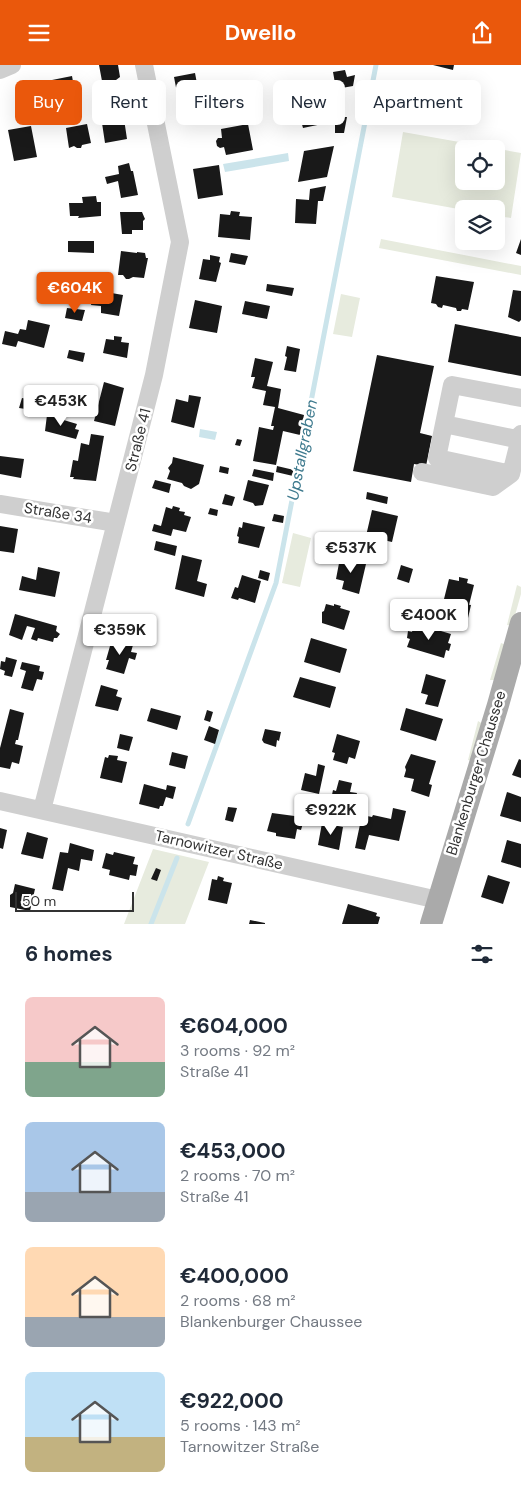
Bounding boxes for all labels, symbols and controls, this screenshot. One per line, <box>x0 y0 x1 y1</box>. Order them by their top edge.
text: Dwello <box>225 18 296 47</box>
icon: menu <box>25 19 53 47</box>
icon: share <box>468 19 496 47</box>
chip: Buy <box>15 80 82 125</box>
chip: Rent <box>92 80 166 125</box>
chip: Filters <box>176 80 263 125</box>
chip: New <box>273 80 345 125</box>
chip: Apartment <box>355 80 481 125</box>
map controls <box>455 140 505 250</box>
button: locate <box>455 140 505 190</box>
button: layers <box>455 200 505 250</box>
pin: €604K <box>40 271 110 314</box>
text: €604K <box>48 277 102 298</box>
pin: €453K <box>26 385 96 427</box>
text: €453K <box>34 390 88 411</box>
water label: Upstallgraben <box>282 398 322 502</box>
street label: Straße 41 <box>121 406 155 474</box>
street label: Straße 34 <box>23 498 93 528</box>
pin: €537K <box>316 531 386 574</box>
text: €537K <box>325 537 377 558</box>
pin: €400K <box>394 599 464 641</box>
text: €400K <box>401 604 457 625</box>
pin: €359K <box>85 613 155 656</box>
text: €359K <box>94 619 146 640</box>
street label: Blankenburger Chaussee <box>441 688 511 858</box>
pin: €922K <box>296 793 366 836</box>
text: €922K <box>305 799 357 820</box>
street label: Tarnowitzer Straße <box>153 826 285 874</box>
scale bar <box>15 889 134 912</box>
text: 50 m <box>22 892 56 910</box>
text: 6 homes <box>25 940 113 968</box>
icon: filters <box>468 940 496 968</box>
text: €604,000 <box>180 1012 288 1040</box>
icon: home <box>65 1017 125 1077</box>
text: 3 rooms · 92 m² <box>180 1040 295 1061</box>
text: Straße 41 <box>180 1061 249 1082</box>
text: €453,000 <box>180 1137 285 1165</box>
icon: home <box>65 1142 125 1202</box>
text: 2 rooms · 70 m² <box>180 1165 295 1186</box>
text: Straße 41 <box>180 1186 249 1207</box>
text: €400,000 <box>180 1262 289 1290</box>
icon: home <box>65 1267 125 1327</box>
text: 2 rooms · 68 m² <box>180 1290 296 1311</box>
text: Blankenburger Chaussee <box>180 1311 362 1332</box>
text: €922,000 <box>180 1387 284 1415</box>
icon: home <box>65 1392 125 1452</box>
text: 5 rooms · 143 m² <box>180 1415 301 1436</box>
text: Tarnowitzer Straße <box>180 1436 319 1457</box>

